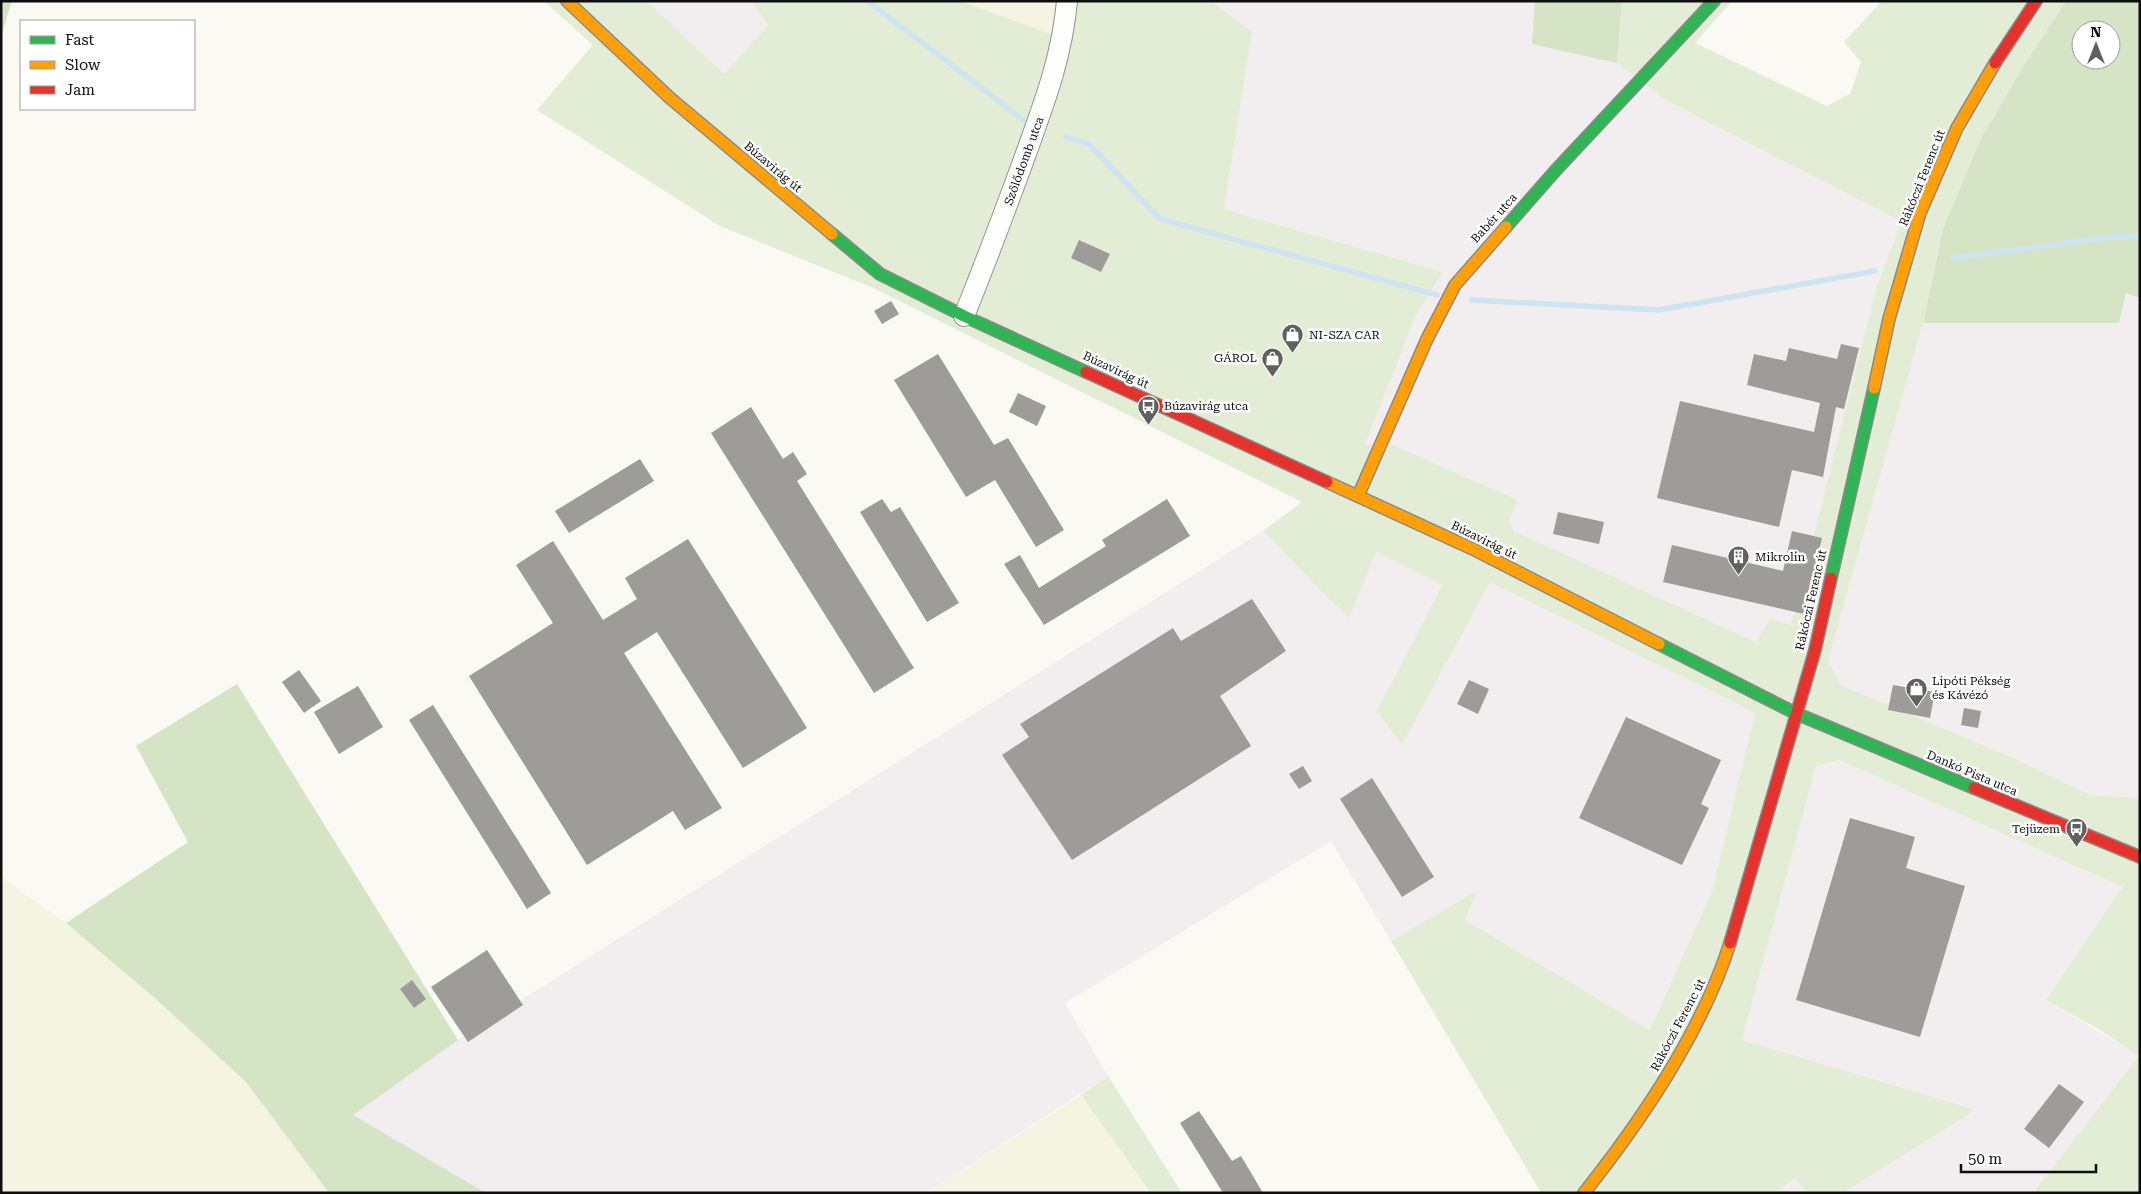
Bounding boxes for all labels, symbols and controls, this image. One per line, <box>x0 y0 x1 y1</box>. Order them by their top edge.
legend <box>20 20 195 110</box>
north arrow <box>2071 20 2121 70</box>
text: N <box>2091 24 2102 40</box>
text: Fast <box>65 31 95 49</box>
text: Slow <box>65 56 101 74</box>
text: Jam <box>65 81 95 99</box>
street label: Szőlődomb utca <box>1001 114 1047 207</box>
street label: Rákóczi Ferenc út <box>1896 127 1948 228</box>
street label: Búzavirág út <box>741 139 805 196</box>
street label: Babér utca <box>1468 190 1520 246</box>
shop icon: NI-SZA CAR <box>1281 323 1305 354</box>
place label: NI-SZA CAR <box>1309 328 1381 342</box>
shop icon: GÁROL <box>1261 346 1285 377</box>
street label: Búzavirág út <box>1081 349 1152 392</box>
place label: GÁROL <box>1214 351 1257 365</box>
bus stop icon: Búzavirág utca <box>1136 394 1160 425</box>
place label: Búzavirág utca <box>1164 399 1249 413</box>
street label: Búzavirág út <box>1449 518 1520 562</box>
building icon: Mikrolin <box>1727 545 1751 576</box>
street label: Rákóczi Ferenc út <box>1793 548 1829 652</box>
place label: Mikrolin <box>1755 550 1806 564</box>
place label: Lipóti Pékség és Kávézó <box>1932 674 2010 702</box>
shop icon: Lipóti Pékség és Kávézó <box>1904 676 1928 707</box>
street label: Dankó Pista utca <box>1924 748 2020 799</box>
bus stop icon: Tejüzem <box>2064 817 2088 848</box>
place label: Tejüzem <box>2012 822 2060 836</box>
street label: Rákóczi Ferenc út <box>1648 976 1709 1074</box>
scale bar <box>1961 1142 2096 1174</box>
text: 50 m <box>1968 1150 2003 1168</box>

